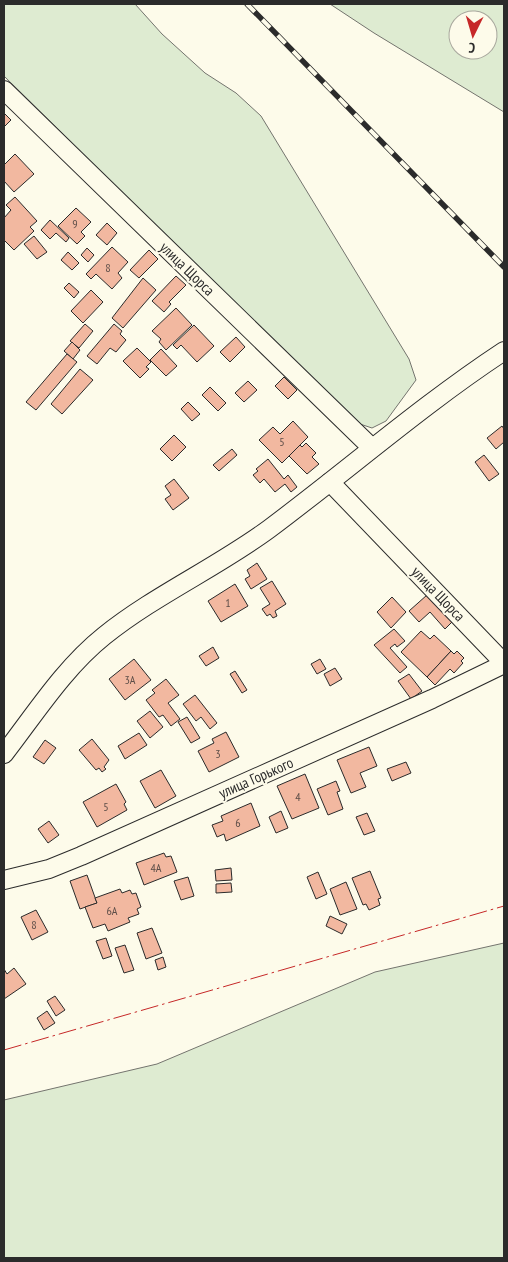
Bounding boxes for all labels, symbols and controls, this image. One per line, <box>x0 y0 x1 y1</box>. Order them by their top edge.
north arrow <box>448 10 498 60</box>
text: С <box>467 39 476 57</box>
house number: 9 <box>72 216 78 231</box>
street label: улица Щорса <box>156 238 219 299</box>
house number: 8 <box>105 260 111 275</box>
house number: 5 <box>279 434 285 449</box>
street label: улица Щорса <box>408 562 469 625</box>
house number: 1 <box>225 595 231 610</box>
house number: 3А <box>124 672 136 687</box>
house number: 3 <box>215 746 221 761</box>
street label: улица Горького <box>216 753 296 802</box>
house number: 4 <box>295 789 301 804</box>
house number: 5 <box>103 799 109 814</box>
house number: 6 <box>235 815 241 830</box>
house number: 4А <box>150 860 162 875</box>
house number: 6А <box>106 903 118 918</box>
house number: 8 <box>31 917 37 932</box>

